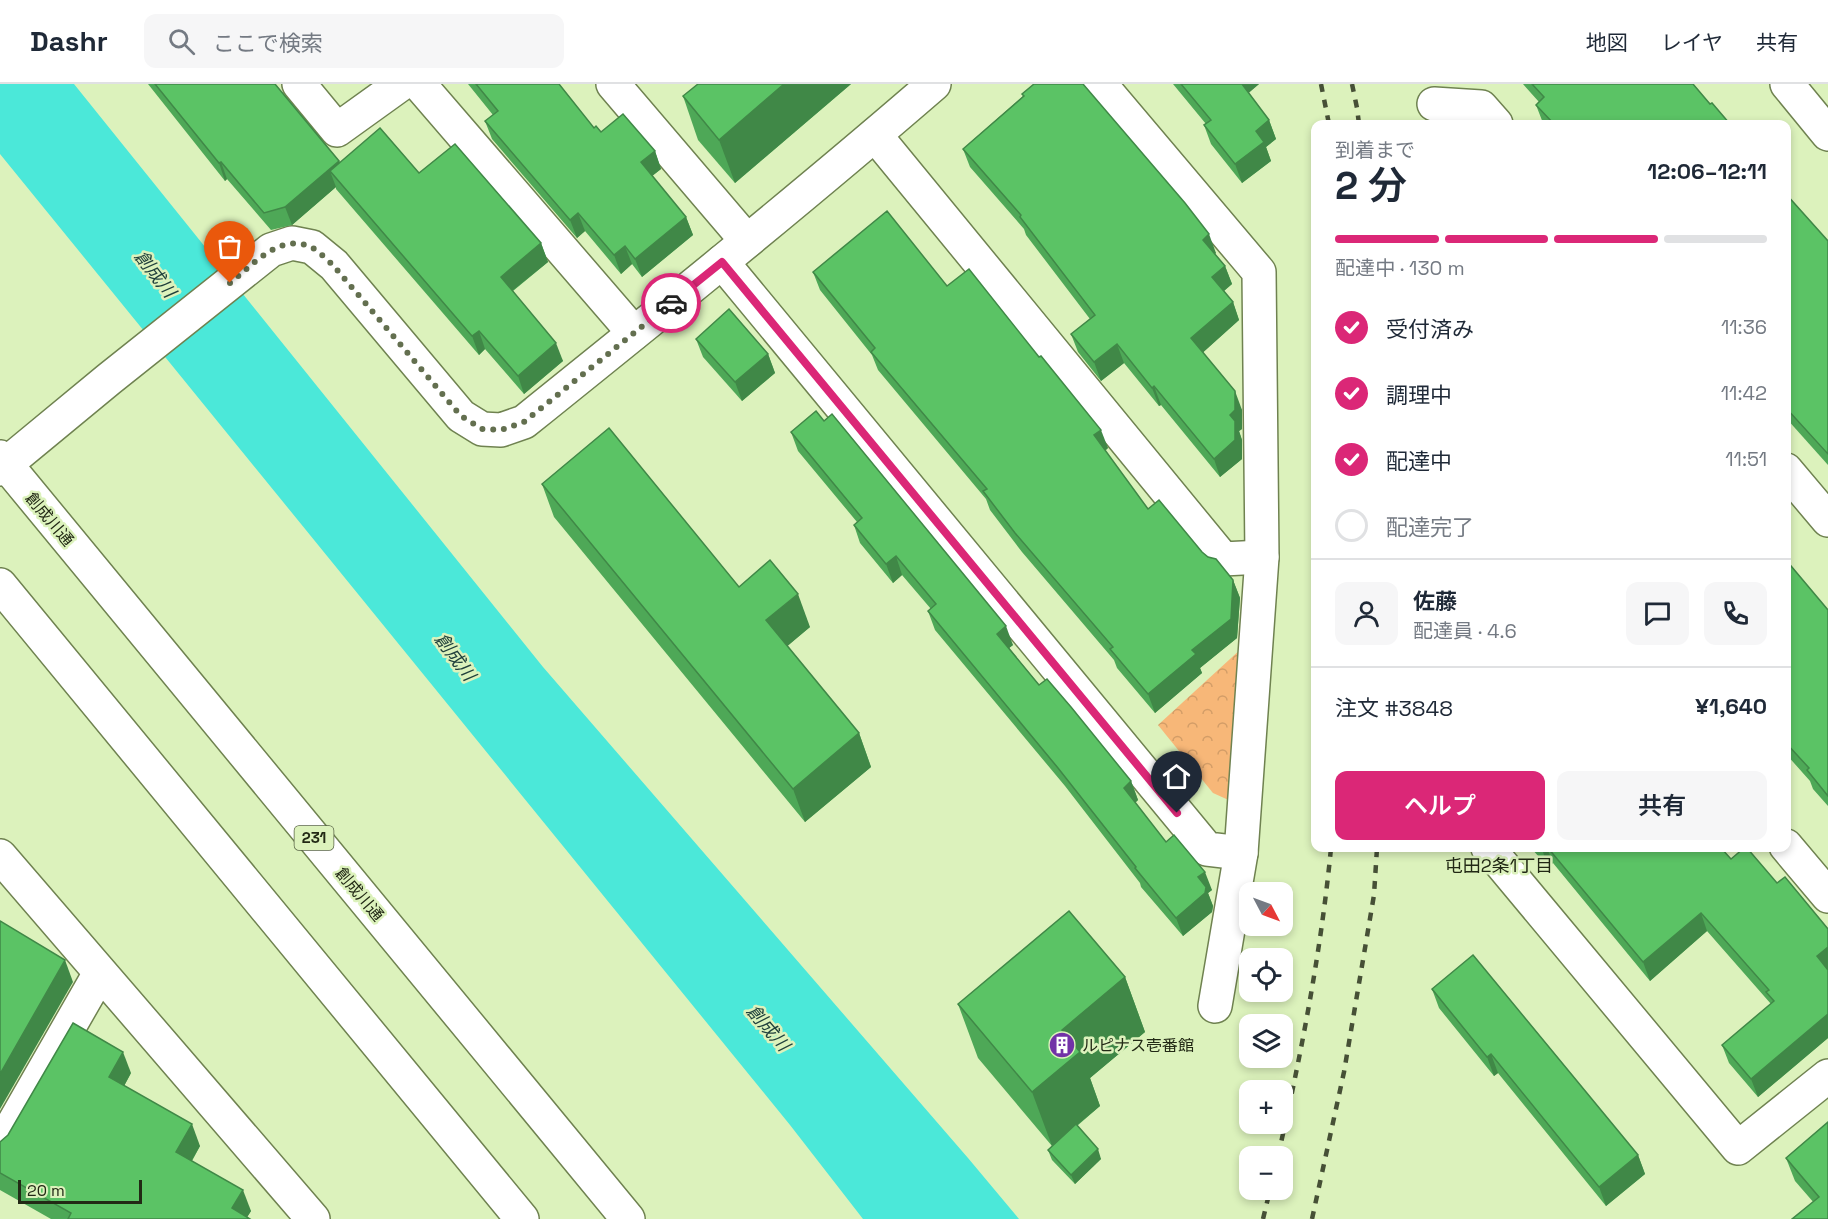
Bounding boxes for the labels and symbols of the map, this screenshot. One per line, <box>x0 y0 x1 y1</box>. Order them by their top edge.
pin <box>204 221 255 283</box>
water label: 創成川 <box>130 245 182 304</box>
courier <box>641 273 701 333</box>
street label: 創成川通 <box>21 488 78 551</box>
water label: 創成川 <box>430 628 482 687</box>
pin <box>1151 751 1202 813</box>
road number: 231 <box>294 826 334 850</box>
district label: 屯田2条1丁目 <box>1445 854 1553 877</box>
street label: 創成川通 <box>331 863 388 926</box>
north arrow <box>1239 882 1293 936</box>
water label: 創成川 <box>742 1000 796 1057</box>
building icon: ルピナス壱番館 <box>1047 1030 1077 1060</box>
place label: ルピナス壱番館 <box>1082 1035 1194 1056</box>
scale bar <box>18 1177 142 1204</box>

